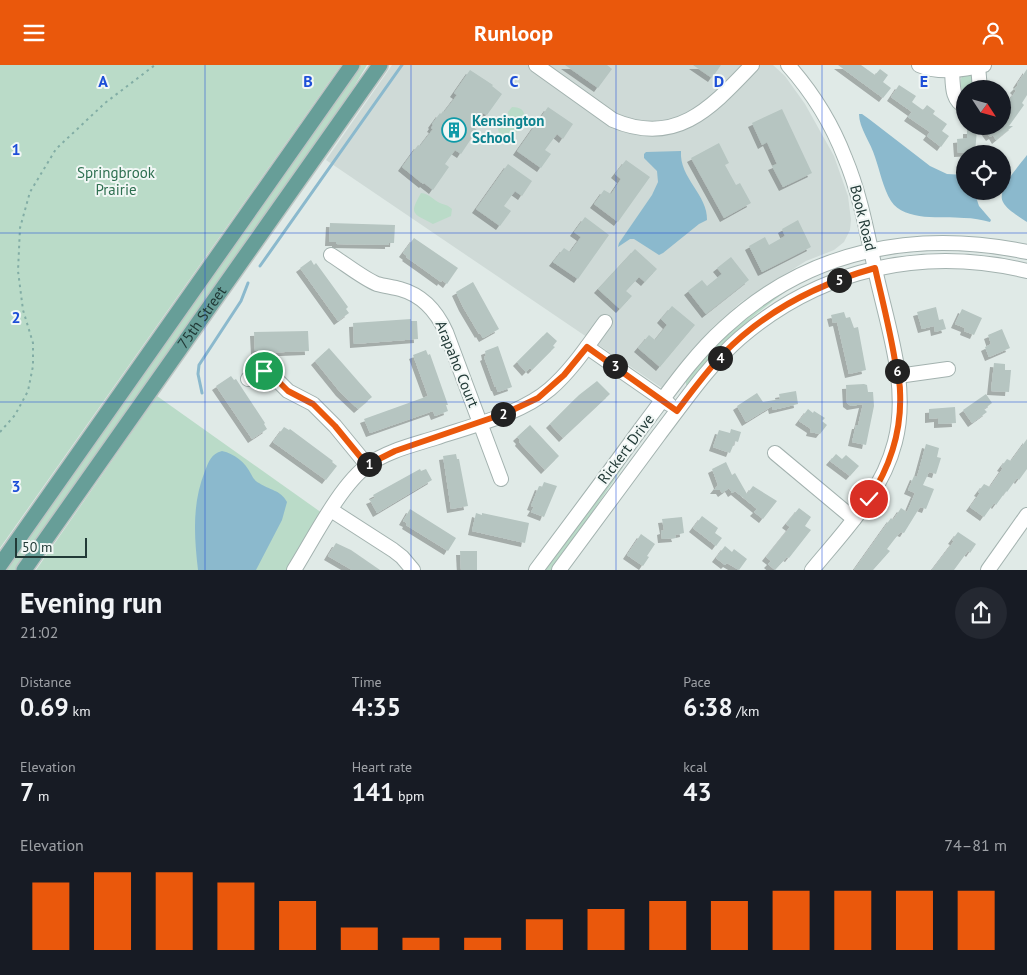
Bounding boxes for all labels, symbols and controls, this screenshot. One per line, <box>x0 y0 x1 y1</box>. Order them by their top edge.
icon: menu <box>20 19 48 47</box>
text: Runloop <box>474 19 553 47</box>
icon: person <box>979 19 1007 47</box>
text: A <box>98 71 108 91</box>
text: B <box>303 71 313 91</box>
text: C <box>510 71 519 91</box>
text: D <box>714 71 724 91</box>
text: E <box>920 71 928 91</box>
north arrow <box>956 80 1011 135</box>
map controls <box>956 80 1011 200</box>
place label: Kensington School <box>472 111 544 147</box>
building icon: Kensington School <box>441 117 467 143</box>
text: 1 <box>11 139 21 159</box>
button: locate <box>956 145 1011 200</box>
park label: Springbrook Prairie <box>77 163 156 199</box>
street label: Book Road <box>846 183 881 253</box>
pin: 5 <box>826 267 852 293</box>
text: 5 <box>836 271 843 289</box>
street label: 75th Street <box>173 282 230 352</box>
text: 2 <box>11 307 21 327</box>
street label: Arapaho Court <box>431 318 483 410</box>
pin: 4 <box>708 345 732 371</box>
text: 4 <box>717 349 724 367</box>
pin <box>243 350 285 392</box>
pin: 3 <box>602 353 628 379</box>
icon: arrive <box>250 357 278 385</box>
text: 3 <box>612 357 619 375</box>
pin: 6 <box>884 359 910 383</box>
text: 6 <box>894 362 901 380</box>
pin: 2 <box>490 401 516 427</box>
text: 2 <box>500 405 507 423</box>
street label: Rickert Drive <box>593 410 658 487</box>
pin: 1 <box>356 451 382 477</box>
text: 1 <box>366 455 373 473</box>
text: 3 <box>11 476 21 496</box>
pin <box>848 478 890 520</box>
icon: check <box>855 485 883 513</box>
scale bar <box>15 535 88 558</box>
text: 50 m <box>22 538 52 556</box>
text: Evening run <box>20 584 162 621</box>
button: share <box>955 587 1007 639</box>
text: 21:02 <box>20 622 58 642</box>
text: Distance <box>20 673 71 691</box>
text: Time <box>352 673 382 691</box>
text: Pace <box>683 673 711 691</box>
text: 0.69 <box>20 691 69 723</box>
text: 4:35 <box>352 691 401 723</box>
text: 6:38 <box>683 691 733 723</box>
text: km <box>69 702 91 720</box>
text: /km <box>733 702 759 720</box>
text: Elevation <box>20 758 76 776</box>
text: Heart rate <box>352 758 412 776</box>
text: kcal <box>683 758 707 776</box>
text: 7 <box>20 776 34 808</box>
text: 141 <box>352 776 394 808</box>
text: 43 <box>683 776 712 808</box>
text: m <box>34 787 49 805</box>
text: bpm <box>394 787 424 805</box>
text: Elevation <box>20 835 84 855</box>
text: 74–81 m <box>944 835 1007 855</box>

